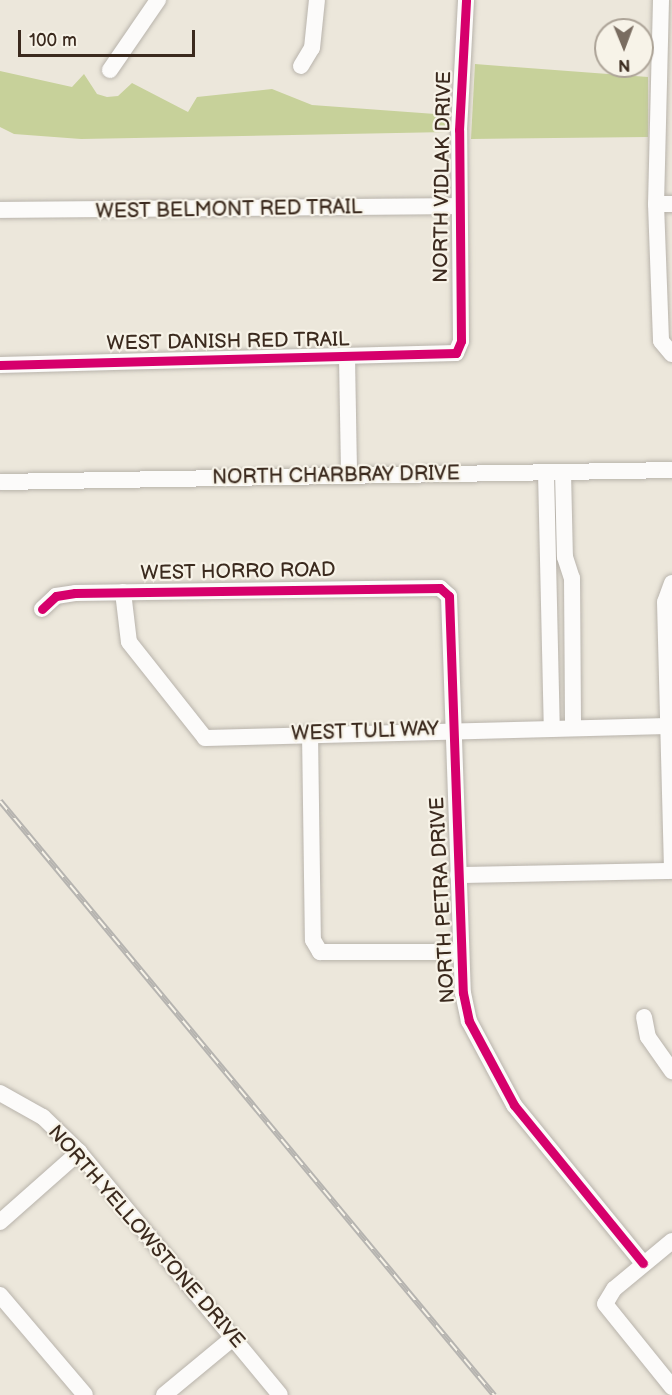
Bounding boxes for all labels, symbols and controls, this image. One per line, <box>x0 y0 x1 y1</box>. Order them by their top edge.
scale bar <box>21 18 198 56</box>
north arrow <box>594 18 654 78</box>
text: 100 m <box>29 30 77 51</box>
text: N <box>618 55 630 74</box>
street label: NORTH VIDLAK DRIVE <box>429 71 457 283</box>
street label: WEST BELMONT RED TRAIL <box>95 196 363 224</box>
street label: WEST DANISH RED TRAIL <box>106 328 350 356</box>
street label: NORTH CHARBRAY DRIVE <box>212 462 460 490</box>
street label: WEST HORRO ROAD <box>140 558 336 586</box>
street label: WEST TULI WAY <box>290 717 440 747</box>
street label: NORTH PETRA DRIVE <box>426 796 460 1004</box>
street label: NORTH YELLOWSTONE DRIVE <box>42 1120 250 1354</box>

